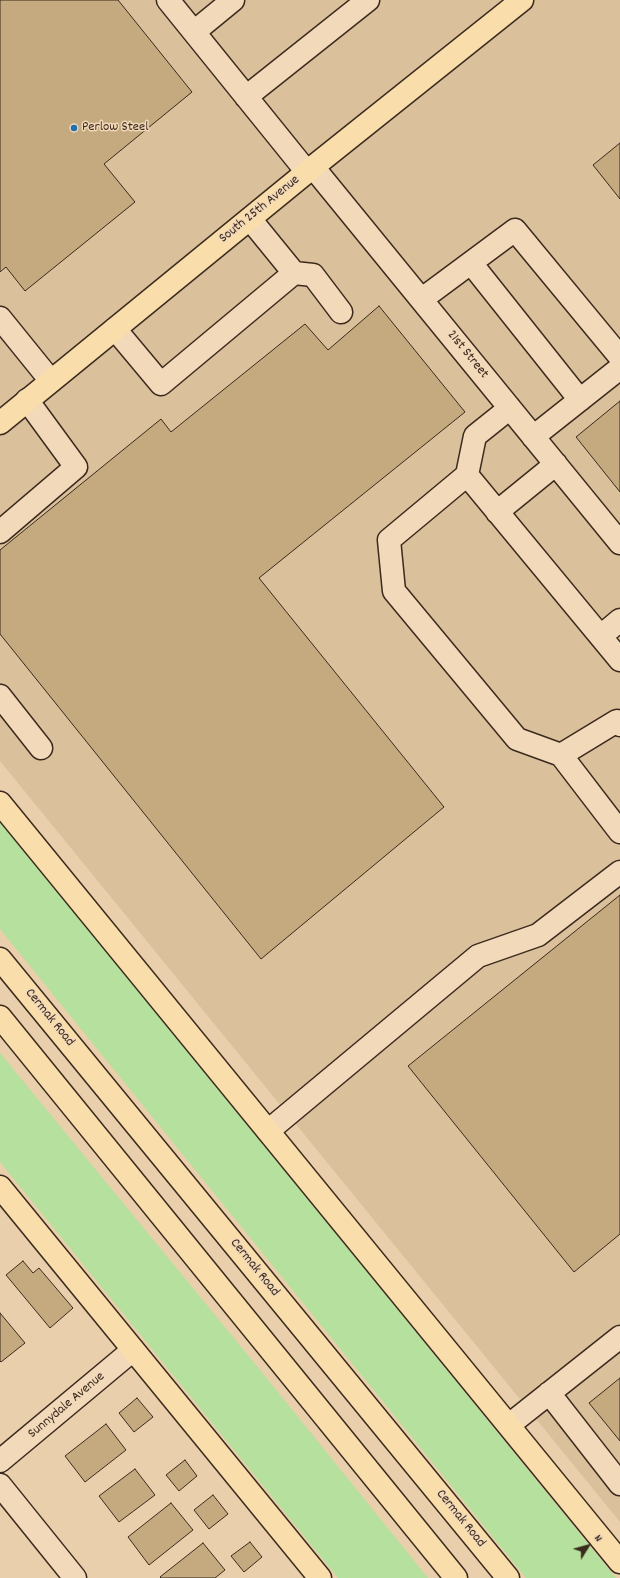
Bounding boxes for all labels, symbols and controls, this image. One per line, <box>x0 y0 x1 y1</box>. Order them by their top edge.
place label: Perlow Steel <box>82 120 148 136</box>
marker: Perlow Steel <box>69 123 79 133</box>
street label: South 25th Avenue <box>216 172 304 248</box>
street label: 21st Street <box>442 327 492 383</box>
street label: Cermak Road <box>21 986 77 1050</box>
street label: Cermak Road <box>226 1236 282 1300</box>
street label: Sunnydale Avenue <box>25 1369 109 1443</box>
street label: Cermak Road <box>432 1487 488 1551</box>
north arrow <box>568 1526 608 1566</box>
text: N <box>590 1532 606 1546</box>

